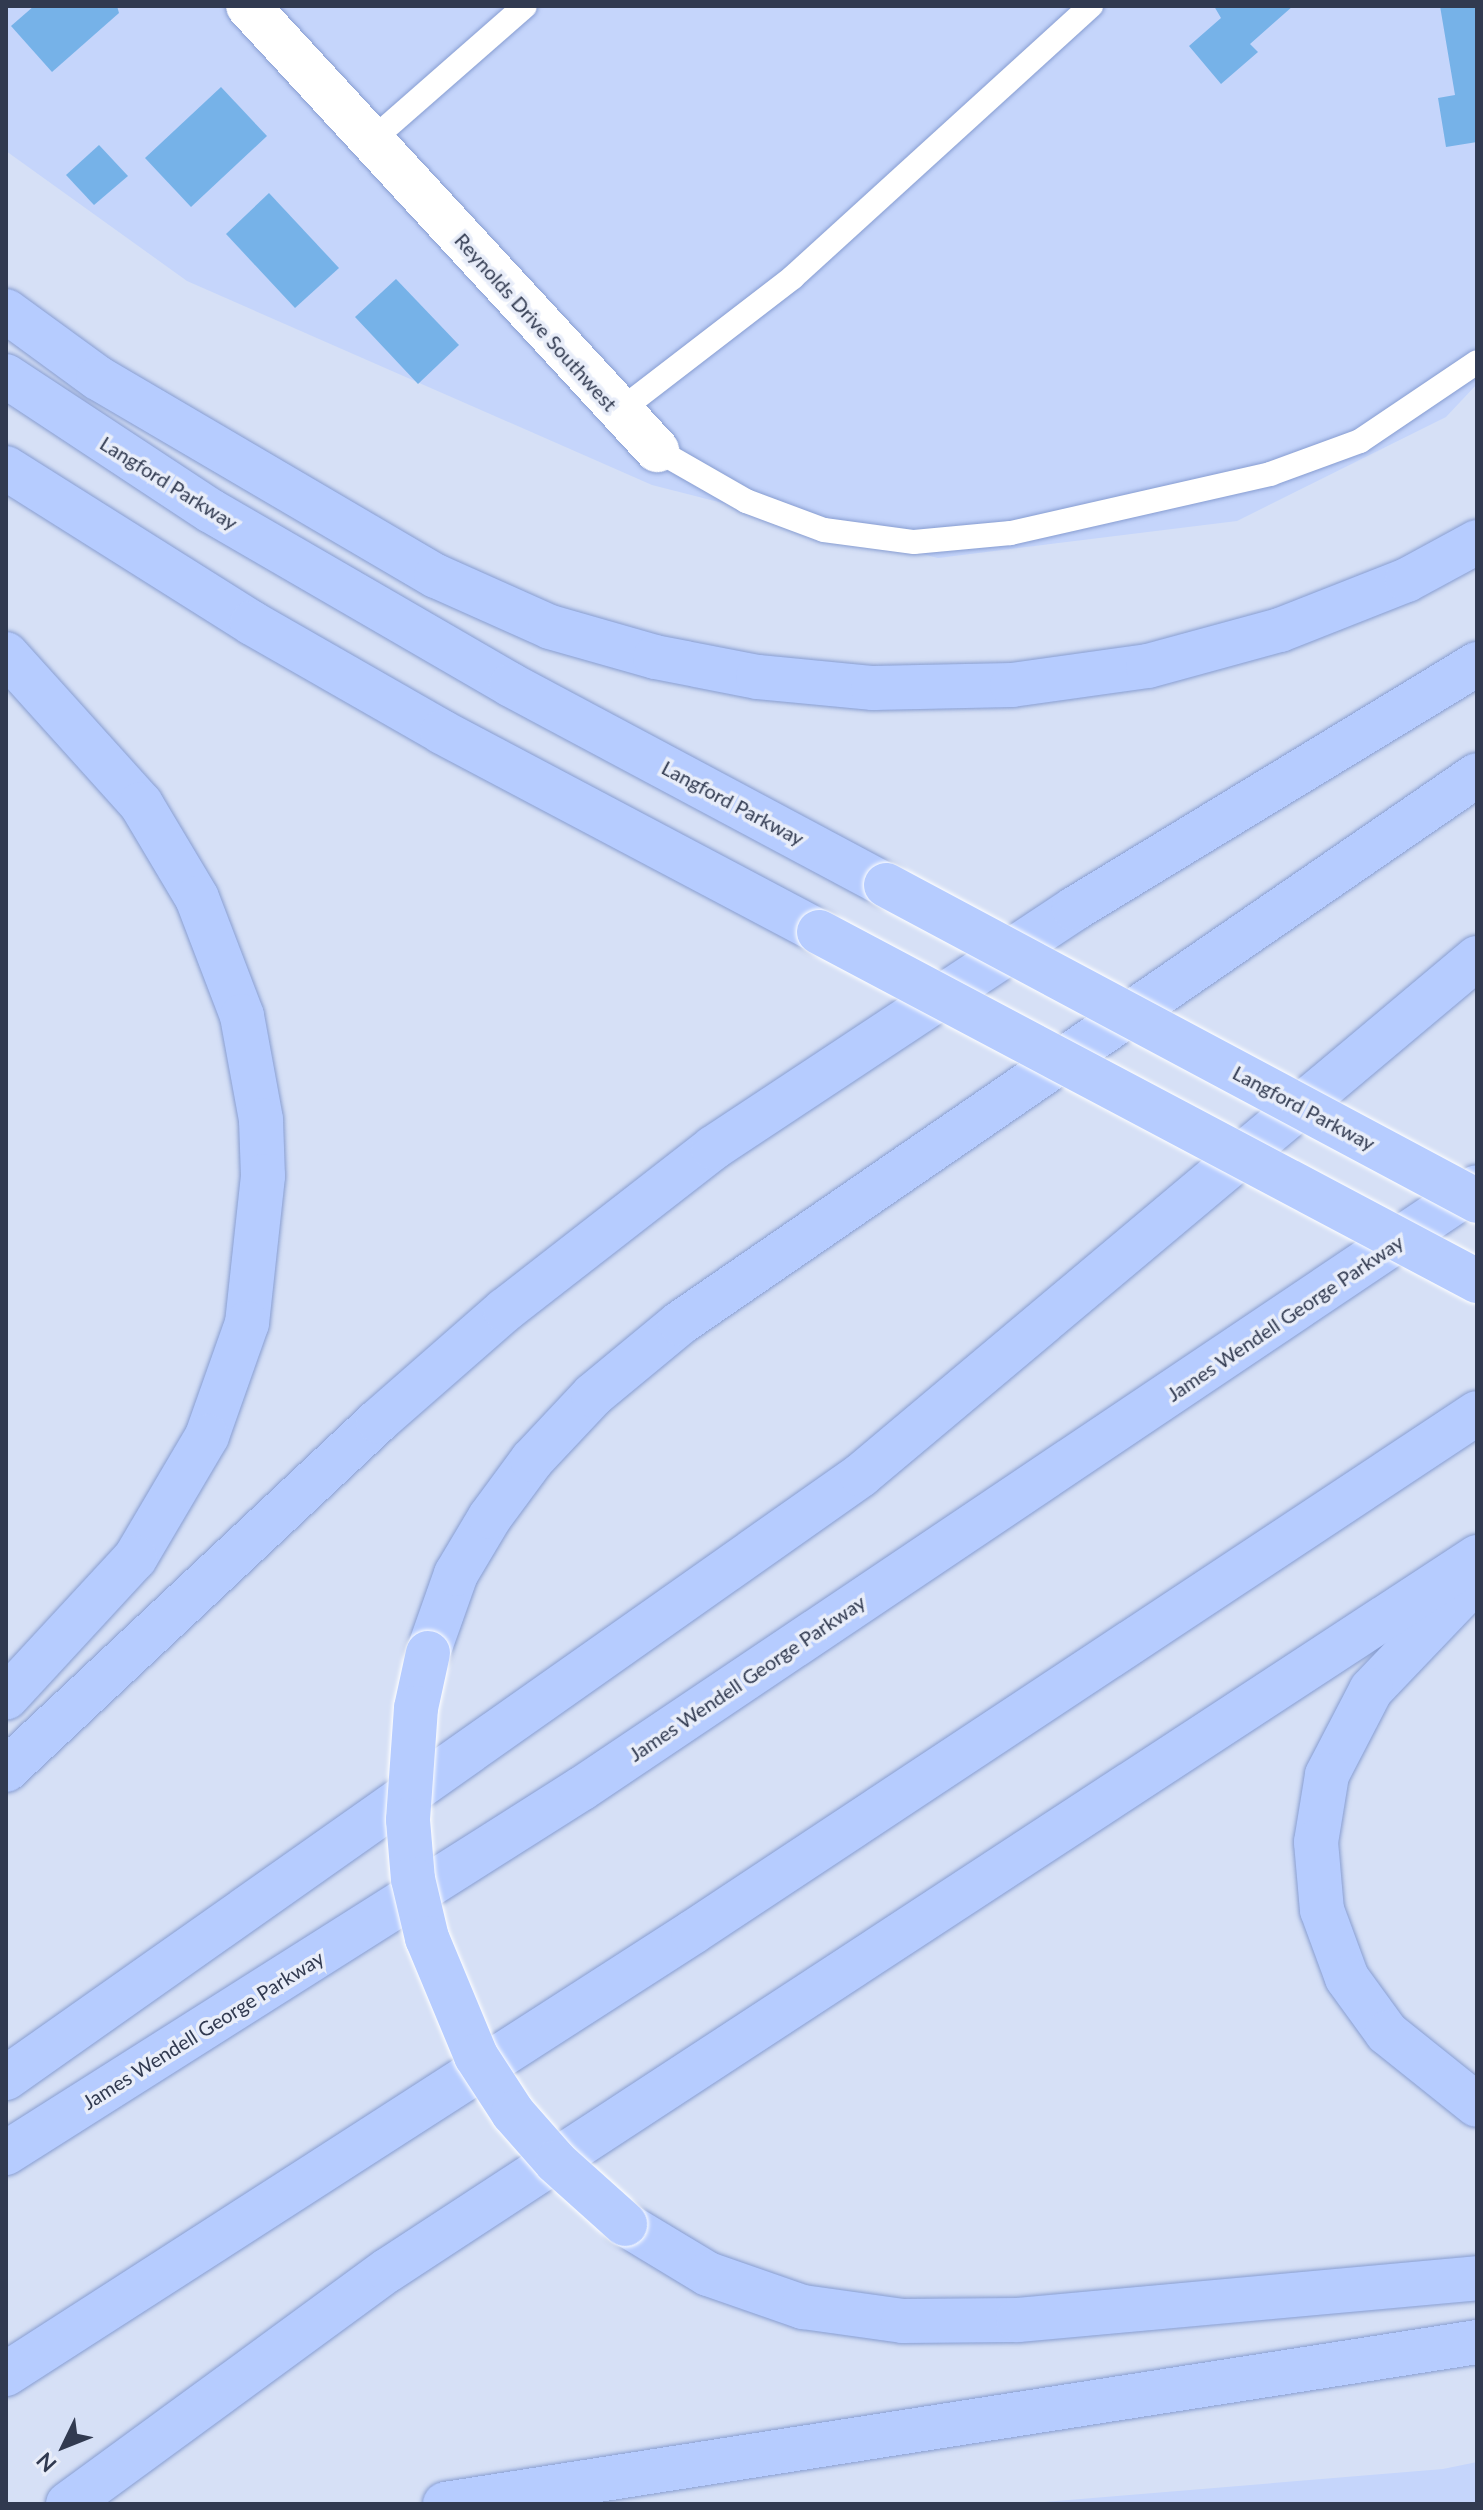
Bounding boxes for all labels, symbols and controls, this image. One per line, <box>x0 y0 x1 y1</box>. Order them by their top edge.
street label: Reynolds Drive Southwest <box>450 228 622 416</box>
street label: Langford Parkway <box>96 431 242 535</box>
street label: Langford Parkway <box>658 755 808 851</box>
street label: Langford Parkway <box>1229 1060 1379 1156</box>
street label: James Wendell George Parkway <box>1162 1230 1408 1406</box>
street label: James Wendell George Parkway <box>624 1590 870 1766</box>
street label: James Wendell George Parkway <box>78 1946 328 2114</box>
north arrow <box>24 2406 104 2486</box>
text: N <box>30 2447 62 2478</box>

